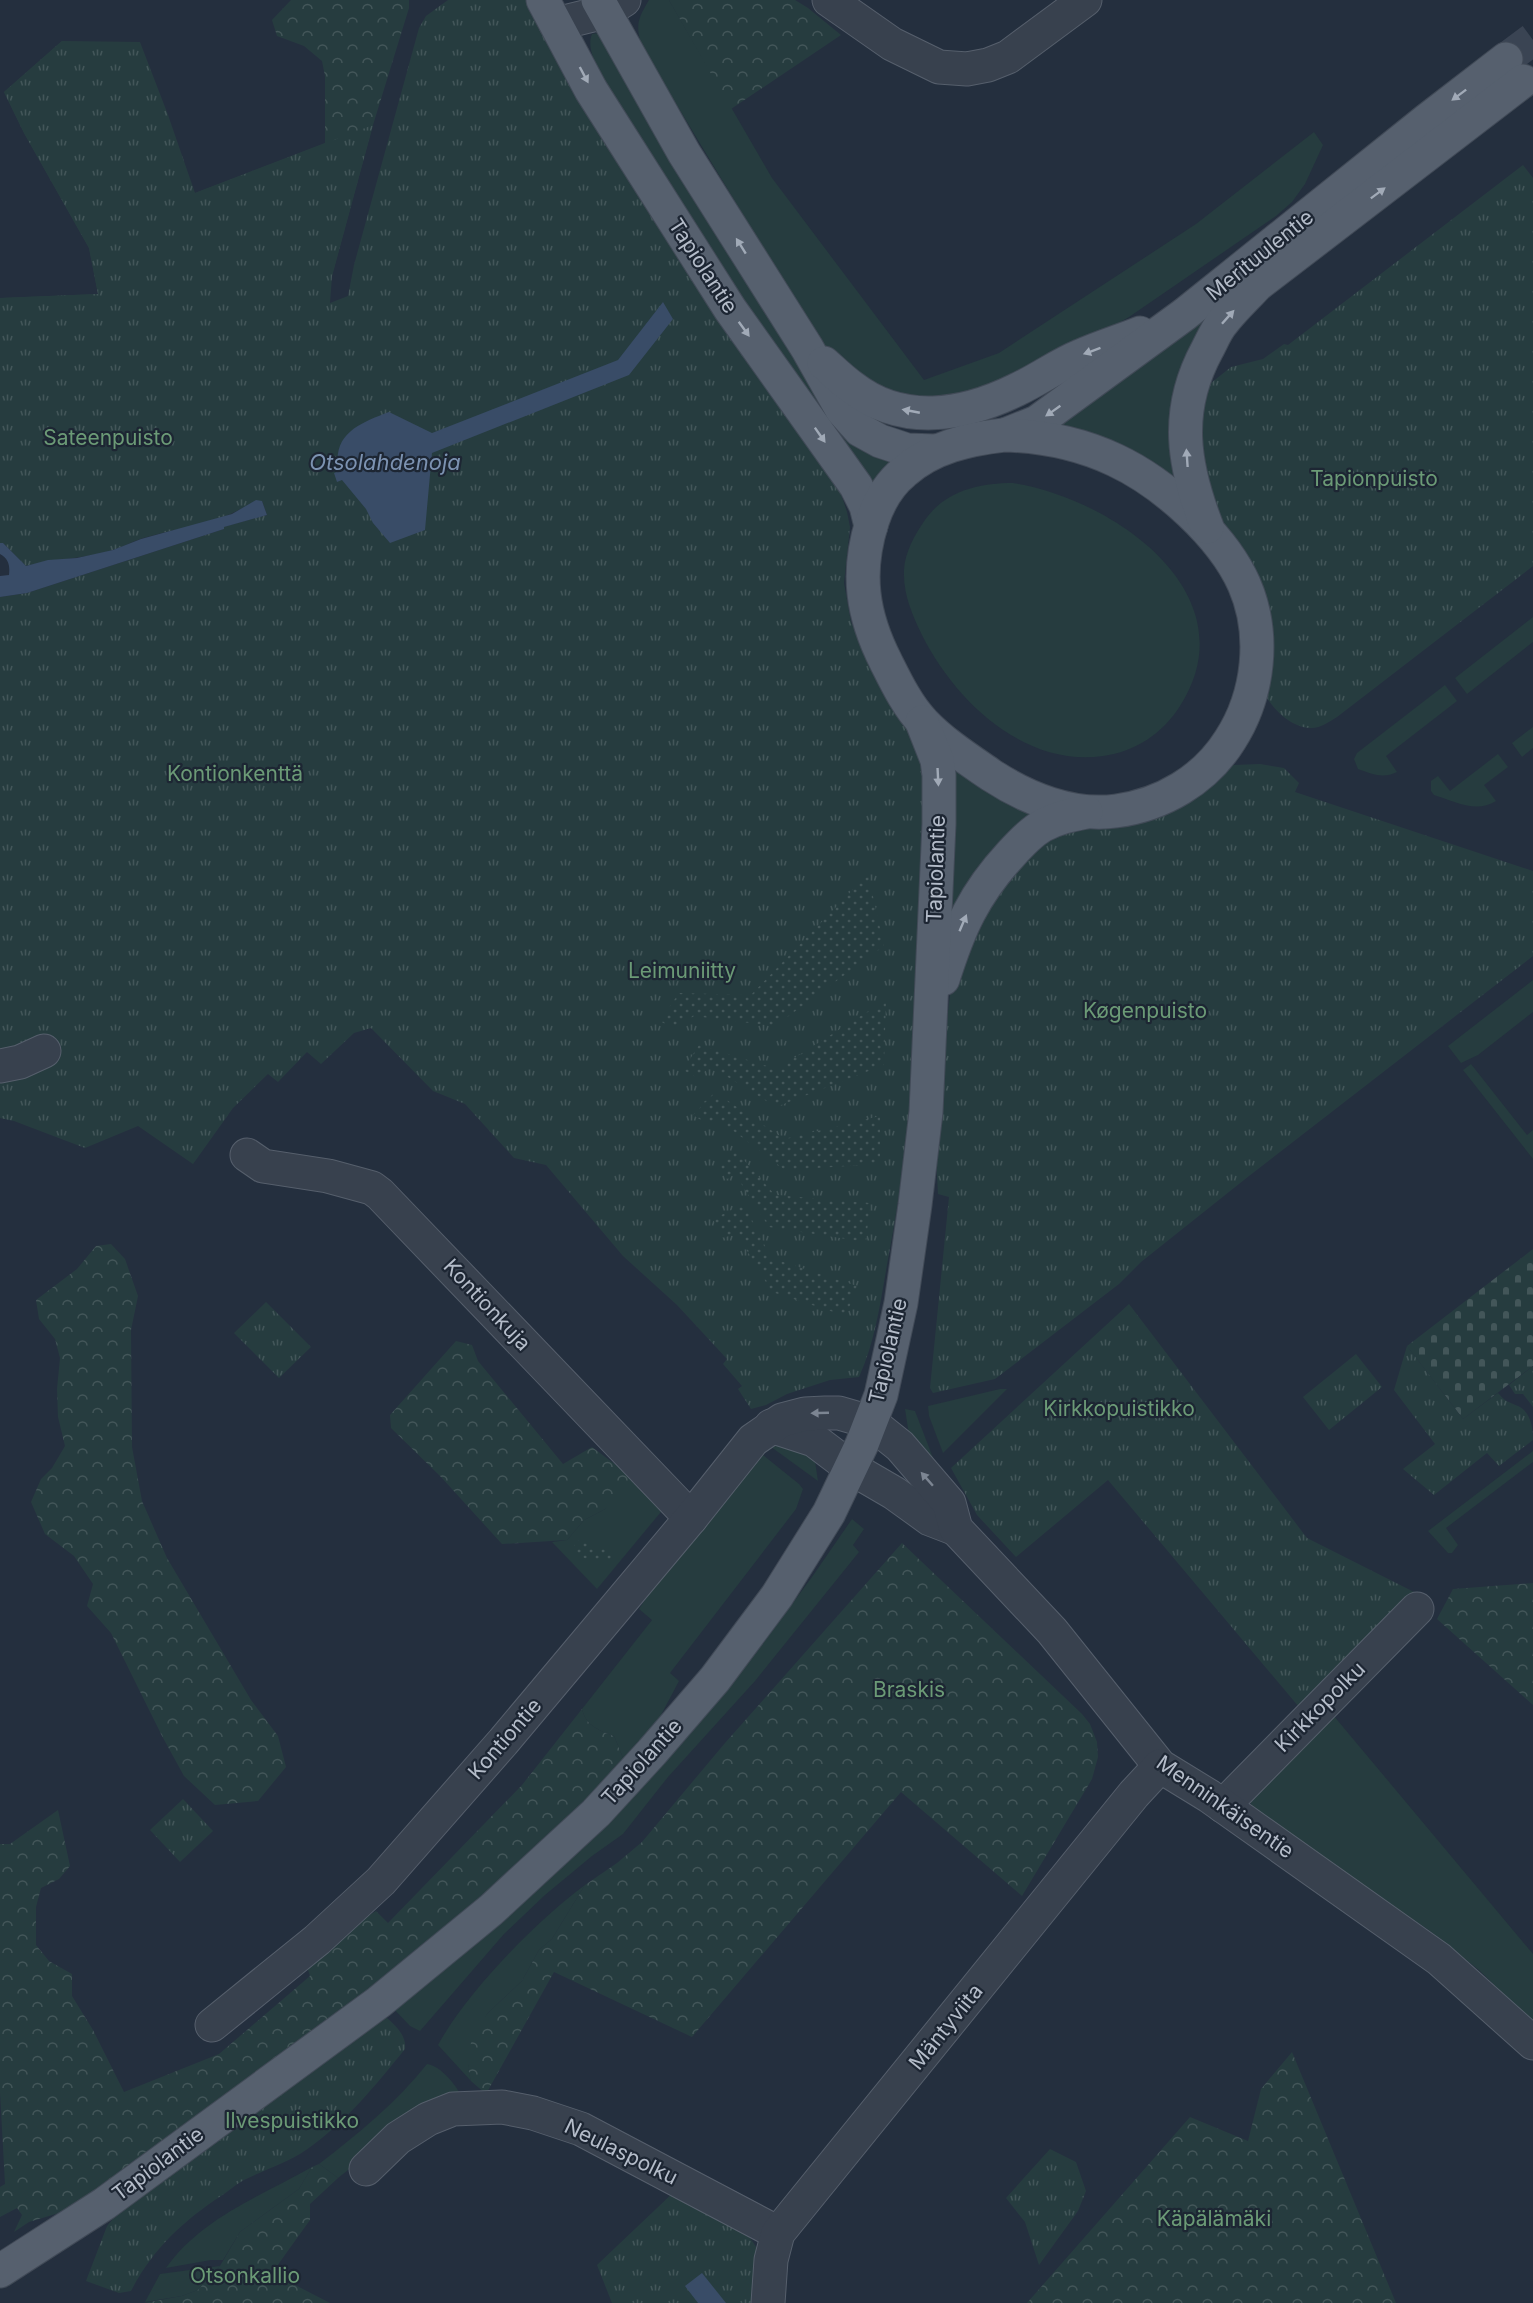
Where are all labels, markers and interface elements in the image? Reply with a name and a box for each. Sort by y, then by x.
one-way arrow [579,67,589,84]
one-way arrow [1452,89,1468,101]
one-way arrow [1370,186,1386,199]
street label: Merituulentie [1201,204,1318,305]
street label: Tapiolantie [664,214,743,318]
one-way arrow [736,238,747,254]
one-way arrow [1221,309,1235,324]
one-way arrow [738,320,750,336]
one-way arrow [1083,347,1101,357]
one-way arrow [1046,405,1062,417]
one-way arrow [901,406,920,415]
park label: Sateenpuisto [43,425,173,450]
one-way arrow [814,427,826,443]
water label: Otsolahdenoja [309,449,461,475]
one-way arrow [1183,449,1192,468]
park label: Tapionpuisto [1310,466,1438,491]
park label: Kontionkenttä [167,761,303,786]
one-way arrow [934,768,943,787]
street label: Tapiolantie [921,815,950,923]
one-way arrow [959,914,969,932]
park label: Leimuniitty [628,958,736,983]
park label: Køgenpuisto [1083,998,1207,1023]
street label: Kontionkuja [439,1254,536,1356]
street label: Tapiolantie [863,1296,912,1406]
park label: Kirkkopuistikko [1043,1396,1195,1421]
one-way arrow [811,1408,830,1418]
one-way arrow [921,1472,934,1487]
street label: Kirkkopolku [1269,1656,1370,1757]
park label: Braskis [873,1677,945,1702]
street label: Kontiontie [463,1693,547,1784]
street label: Tapiolantie [596,1713,687,1810]
street label: Menninkäisentie [1152,1750,1299,1863]
street label: Mäntyviita [903,1979,988,2075]
park label: Ilvespuistikko [225,2108,359,2133]
street label: Neulaspolku [560,2113,682,2190]
street label: Tapiolantie [107,2121,208,2206]
park label: Käpälämäki [1157,2206,1271,2231]
park label: Otsonkallio [190,2263,300,2288]

